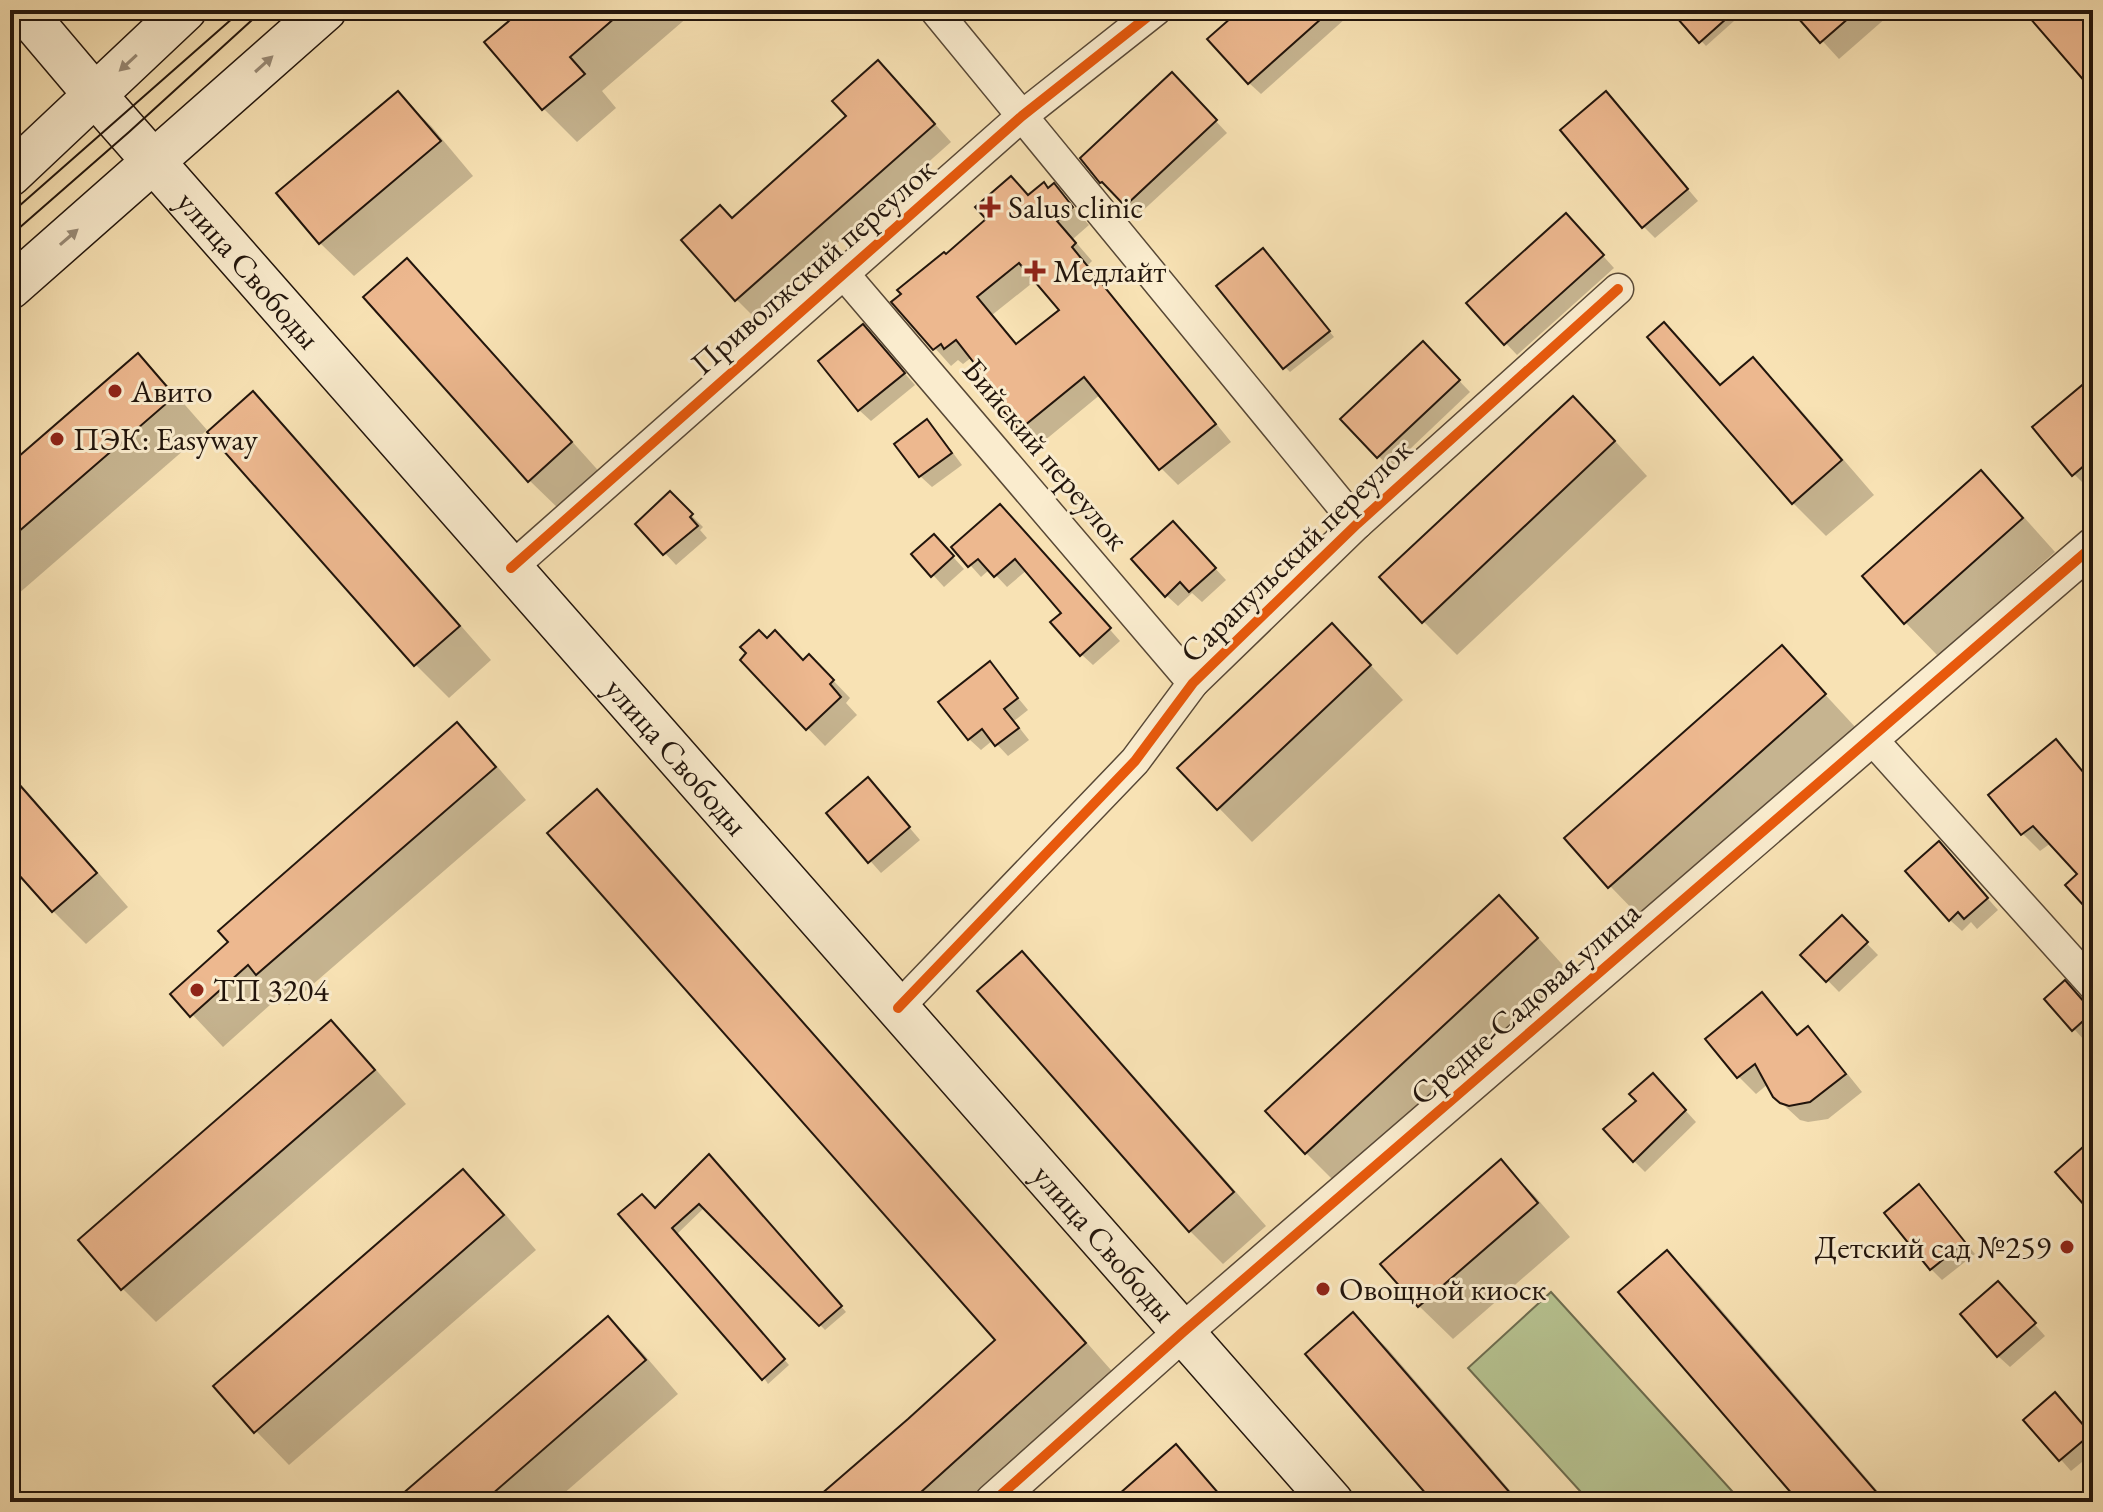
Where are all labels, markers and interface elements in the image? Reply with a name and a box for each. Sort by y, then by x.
one-way arrow [119,54,138,72]
one-way arrow [254,56,273,74]
street label: Приволжский переулок [682,148,944,384]
street label: улица Свободы [168,182,330,358]
place label: Salus clinic [1008,186,1143,228]
marker: Salus clinic [979,196,1001,218]
one-way arrow [60,228,79,246]
place label: Медлайт [1053,250,1166,292]
marker: Медлайт [1024,260,1046,282]
street label: Бийский переулок [953,349,1139,559]
place label: Авито [130,370,213,412]
marker: Авито [106,382,124,400]
place label: ПЭК: Easyway [73,418,259,460]
street label: Сарапульский переулок [1171,428,1421,672]
marker: ПЭК: Easyway [48,430,66,448]
street label: улица Свободы [595,668,757,844]
street label: Средне-Садовая улица [1401,891,1649,1115]
place label: ТП 3204 [213,969,329,1011]
marker: ТП 3204 [188,981,206,999]
street label: улица Свободы [1023,1155,1185,1331]
place label: Детский сад №259 [1815,1226,2051,1268]
marker: Детский сад №259 [2058,1238,2076,1256]
place label: Овощной киоск [1339,1268,1547,1310]
marker: Овощной киоск [1314,1280,1332,1298]

